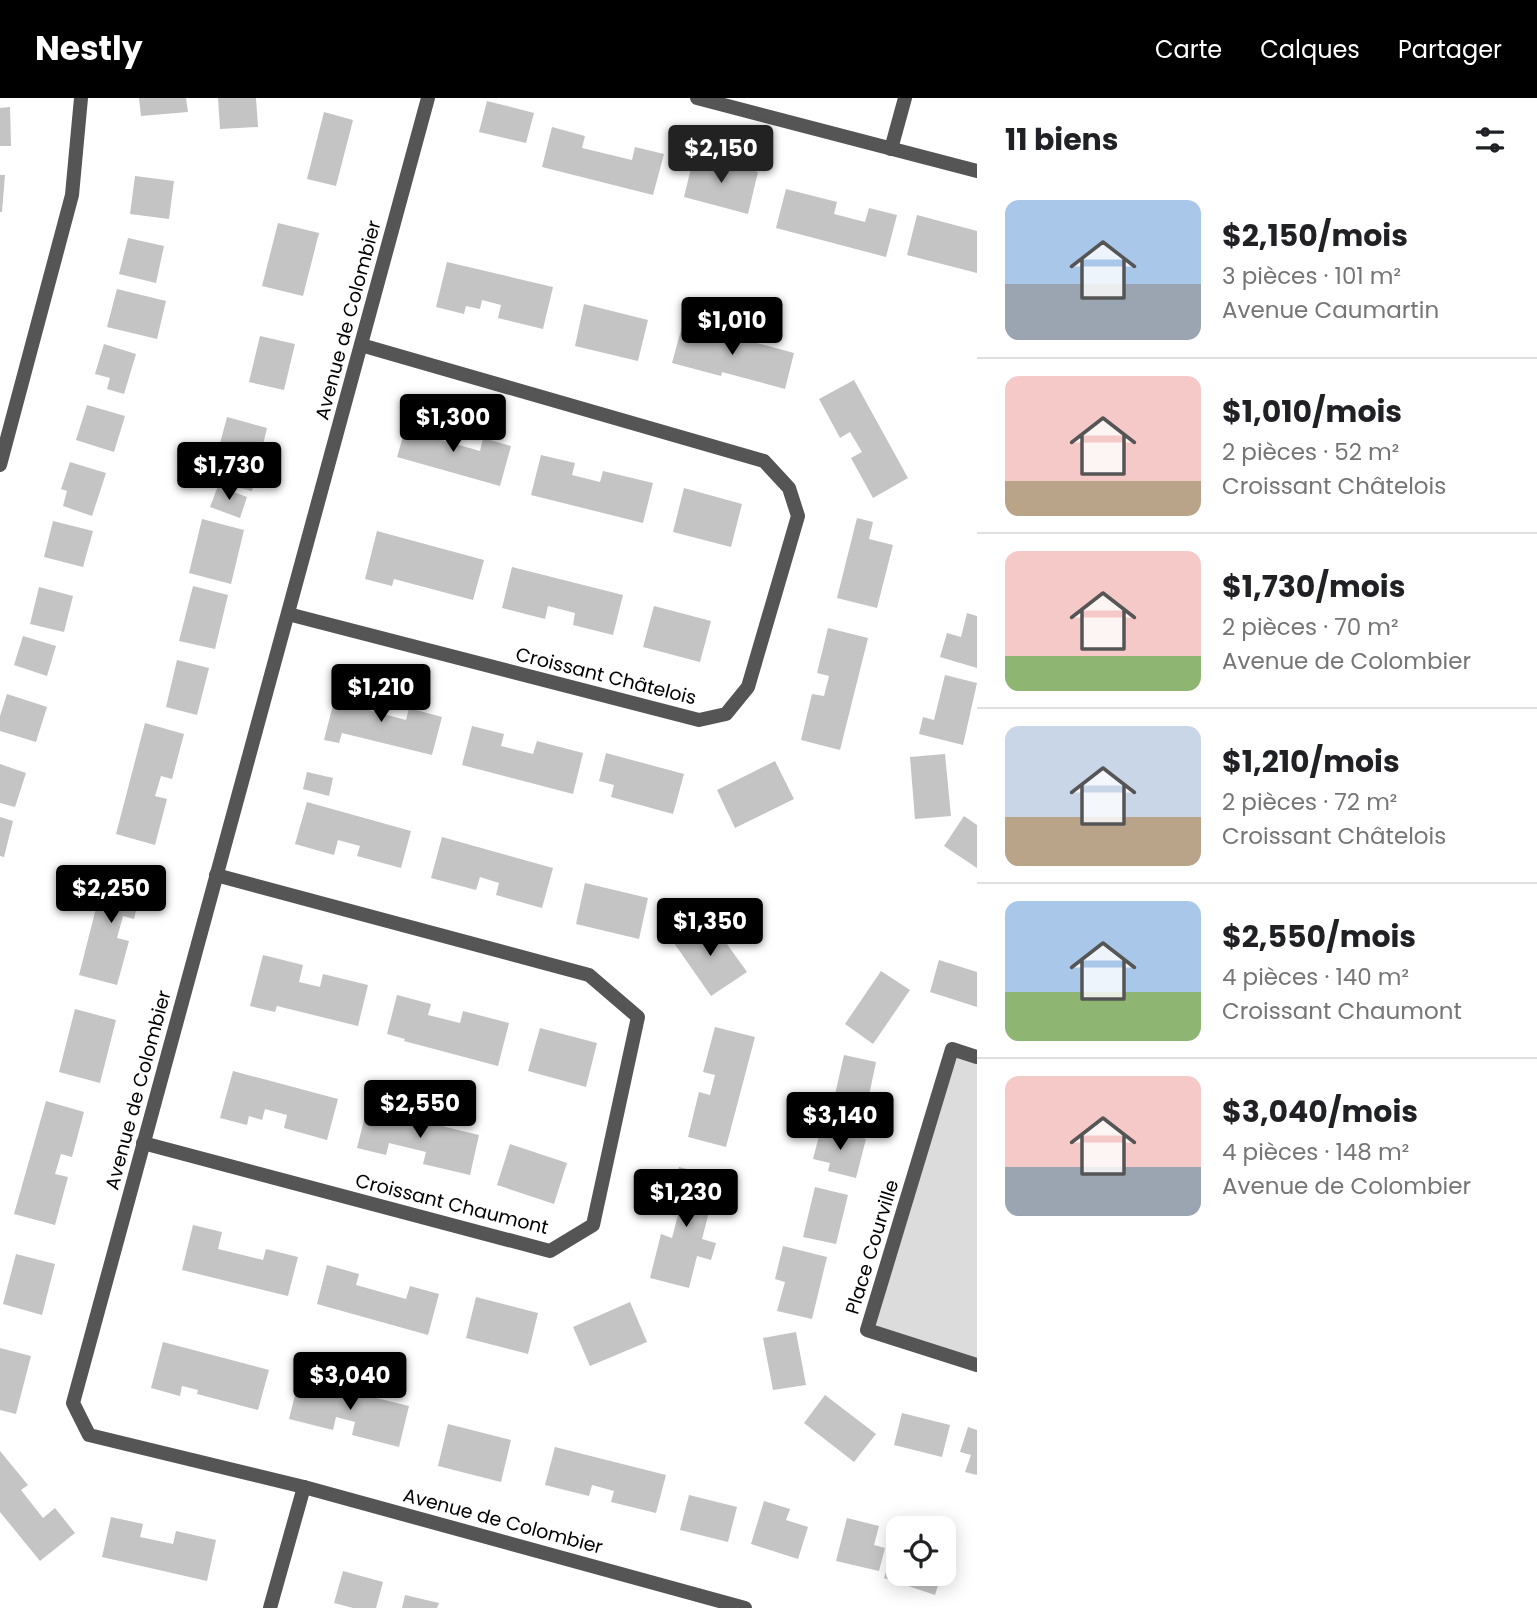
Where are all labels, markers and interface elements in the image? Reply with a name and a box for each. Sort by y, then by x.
text: Nestly [35,25,143,72]
text: Carte [1155,33,1222,66]
text: Calques [1260,33,1360,66]
text: Partager [1398,33,1502,66]
text: 11 biens [1005,118,1119,161]
icon: filters [1471,121,1509,159]
pin: $2,150 [664,126,778,185]
text: $2,150 [684,132,758,164]
text: $2,150/mois [1222,214,1408,257]
street label: Avenue de Colombier [308,217,388,423]
icon: home [1061,228,1145,312]
text: 3 pièces · 101 m² [1222,260,1401,292]
text: Avenue Caumartin [1222,294,1439,326]
pin: $1,010 [675,298,789,357]
text: $1,010 [697,304,767,336]
text: $1,010/mois [1222,390,1402,433]
pin: $1,300 [396,394,510,454]
text: $1,300 [416,401,490,433]
icon: home [1061,404,1145,488]
text: 2 pièces · 52 m² [1222,436,1399,468]
pin: $1,730 [172,442,286,502]
text: $1,730 [193,449,265,481]
text: Croissant Châtelois [1222,470,1446,502]
text: $1,730/mois [1222,565,1405,608]
icon: home [1061,579,1145,663]
text: 2 pièces · 70 m² [1222,611,1399,643]
street label: Croissant Châtelois [513,640,699,712]
text: Avenue de Colombier [1222,645,1471,677]
pin: $1,210 [324,664,438,724]
text: $1,210 [347,671,415,703]
text: $1,210/mois [1222,740,1400,783]
icon: home [1061,754,1145,838]
text: 2 pièces · 72 m² [1222,786,1397,818]
text: Croissant Châtelois [1222,820,1446,852]
pin: $2,250 [54,866,168,925]
text: $2,250 [72,872,150,904]
pin: $1,350 [653,898,767,958]
text: $1,350 [673,905,747,937]
text: $2,550/mois [1222,915,1416,958]
icon: home [1061,929,1145,1013]
text: 4 pièces · 140 m² [1222,961,1409,993]
street label: Avenue de Colombier [98,987,178,1193]
text: Croissant Chaumont [1222,995,1462,1027]
pin: $2,550 [363,1080,477,1140]
text: $2,550 [380,1087,460,1119]
text: $3,040/mois [1222,1090,1418,1133]
pin: $3,140 [783,1093,897,1152]
text: $3,140 [803,1099,877,1131]
icon: home [1061,1104,1145,1188]
text: 4 pièces · 148 m² [1222,1136,1409,1168]
street label: Croissant Chaumont [353,1167,551,1241]
pin: $1,230 [629,1170,743,1229]
text: Avenue de Colombier [1222,1170,1471,1202]
text: $1,230 [650,1176,722,1208]
street label: Place Courville [839,1176,905,1318]
pin: $3,040 [293,1352,407,1412]
text: $3,040 [309,1359,391,1391]
street label: Avenue de Colombier [400,1481,606,1561]
map controls [886,1516,956,1586]
button: locate [886,1516,956,1586]

